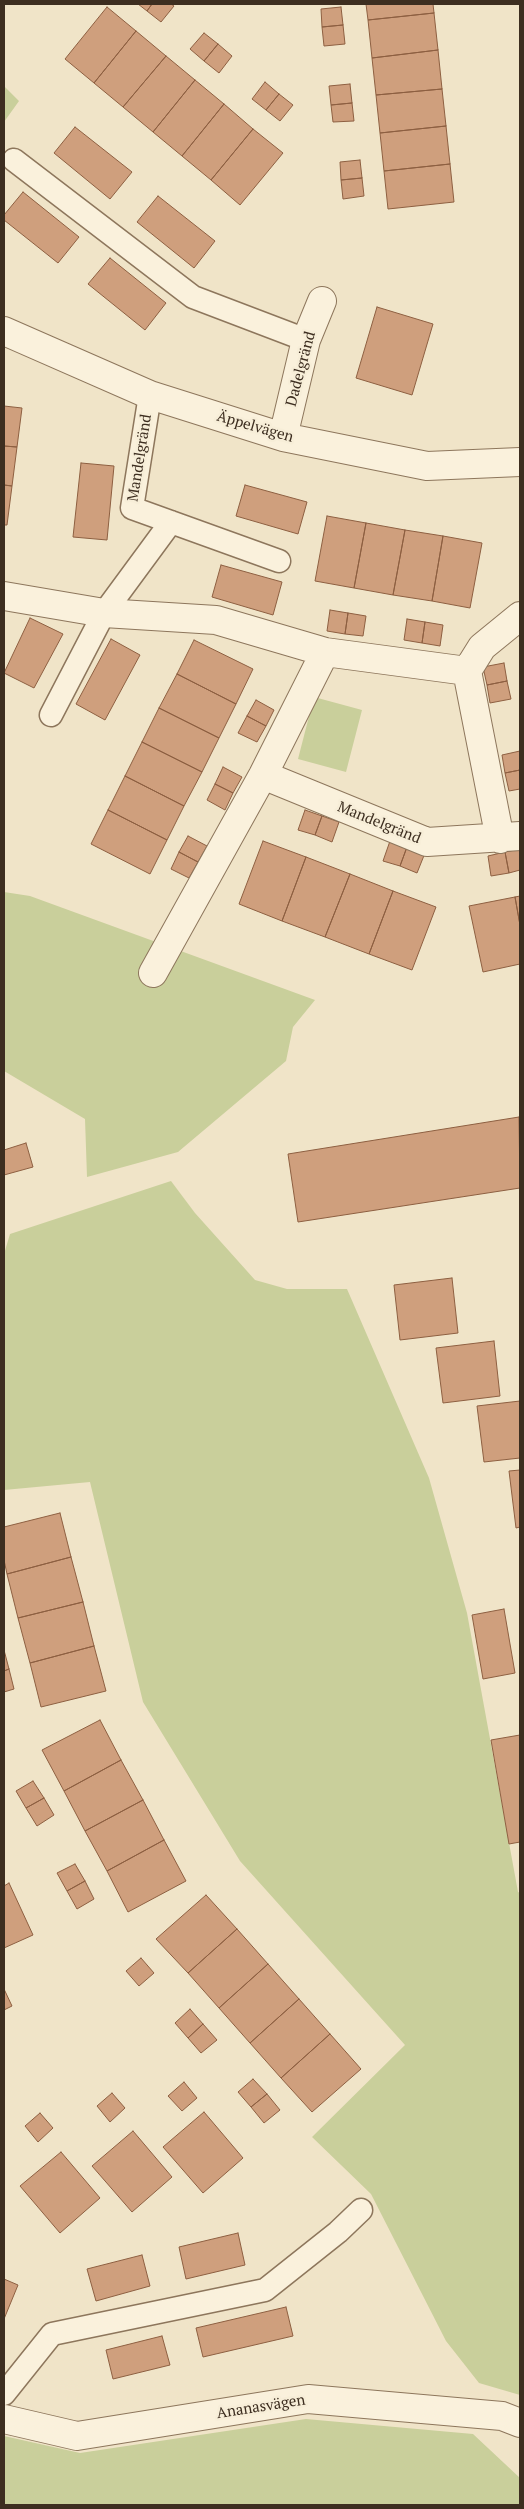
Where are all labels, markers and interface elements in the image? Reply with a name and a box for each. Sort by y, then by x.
street label: Dadelgränd [282,329,320,409]
street label: Äppelvägen [215,407,295,447]
street label: Mandelgränd [124,413,156,503]
street label: Mandelgränd [335,798,423,848]
street label: Ananasvägen [216,2391,306,2423]

